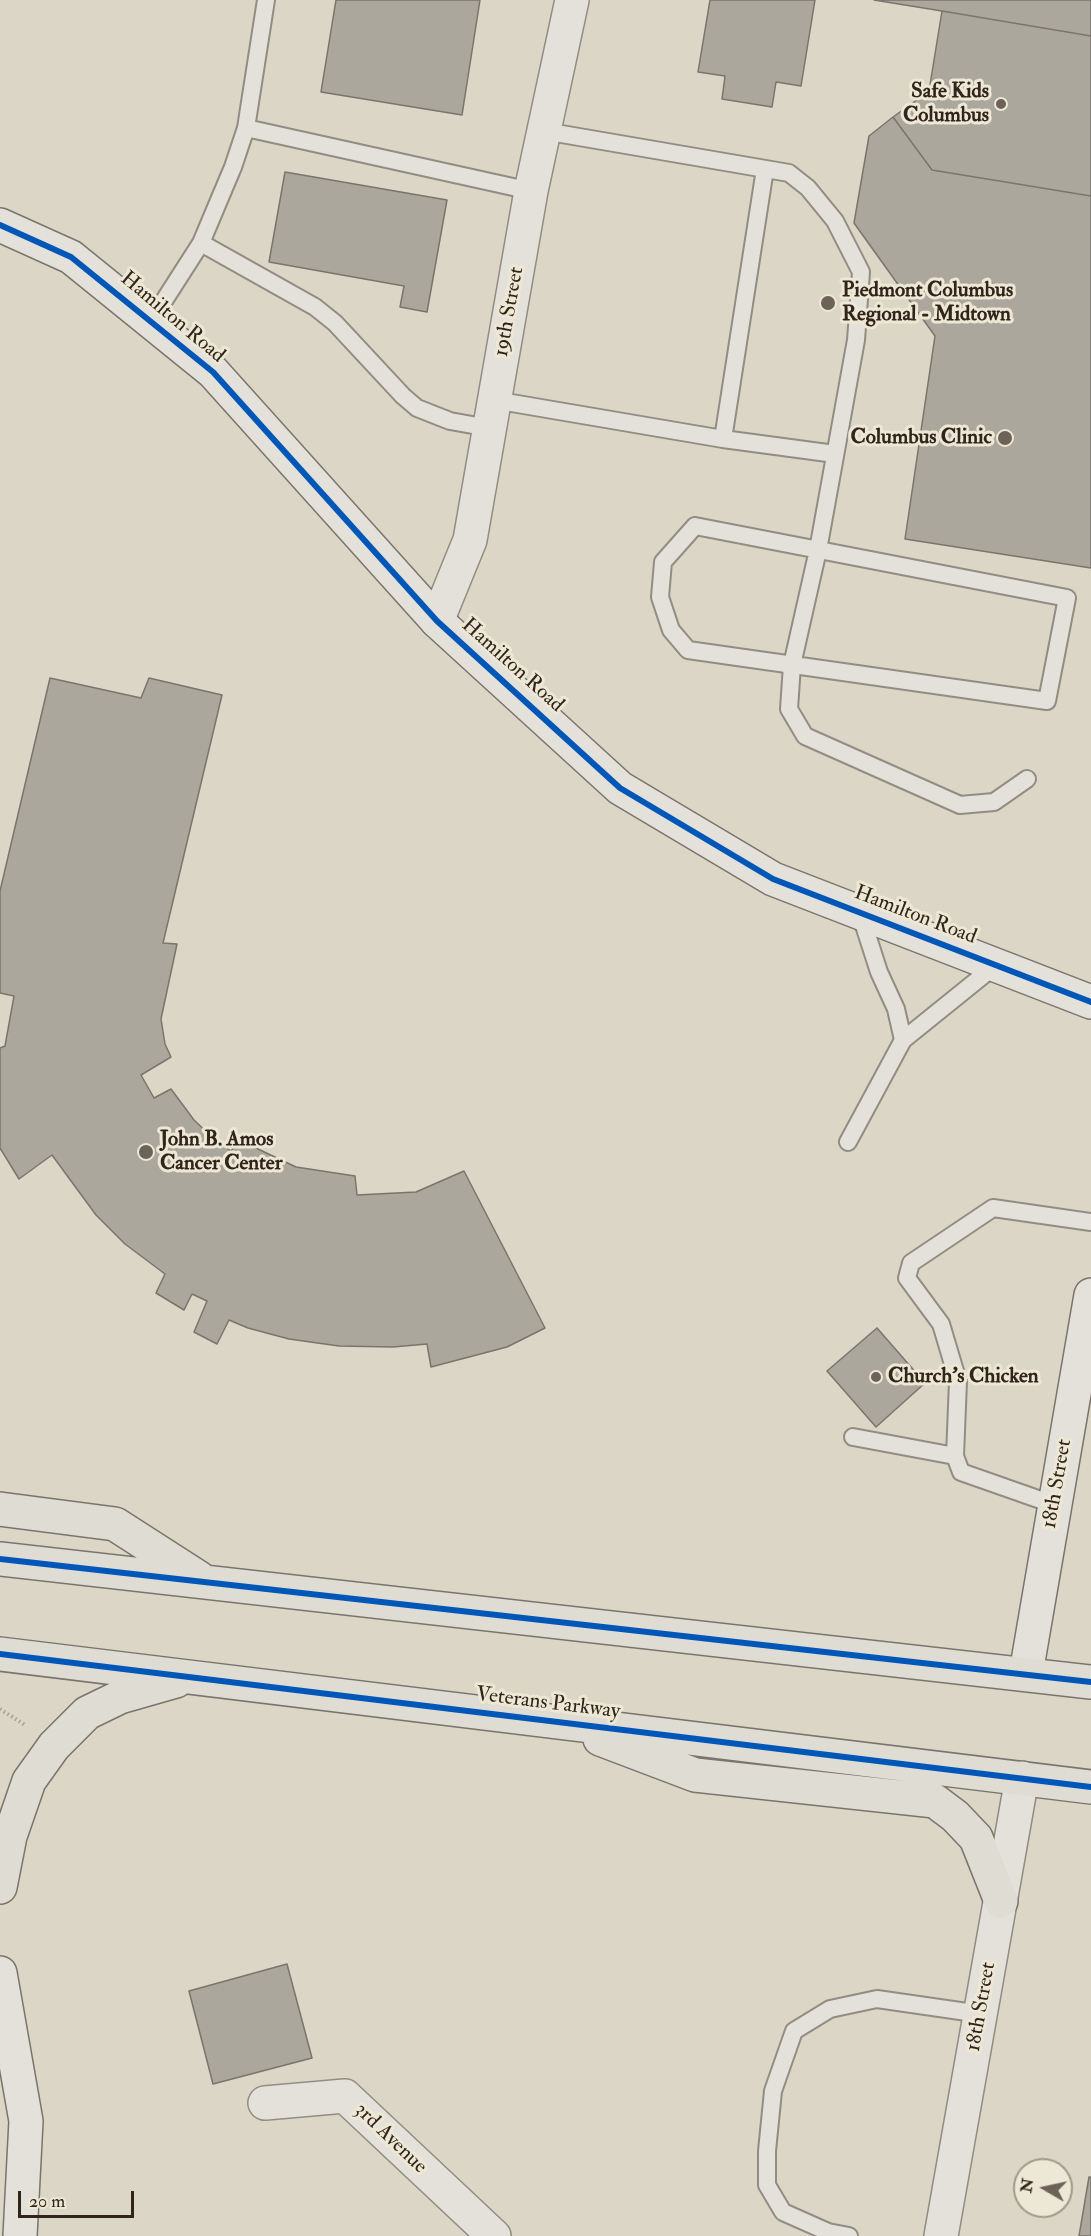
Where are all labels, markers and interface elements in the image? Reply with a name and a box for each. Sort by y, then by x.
place label: Safe Kids Columbus [903,79,989,129]
marker: Safe Kids Columbus [994,97,1008,111]
street label: 19th Street [490,265,530,359]
street label: Hamilton Road [115,267,229,369]
place label: Piedmont Columbus Regional - Midtown [842,278,1013,328]
marker: Piedmont Columbus Regional - Midtown [819,294,837,312]
place label: Columbus Clinic [850,425,992,451]
marker: Columbus Clinic [996,429,1014,447]
street label: Hamilton Road [456,613,568,719]
street label: Hamilton Road [850,881,980,951]
place label: John B. Amos Cancer Center [160,1127,282,1177]
marker: John B. Amos Cancer Center [137,1143,155,1161]
place label: Church's Chicken [888,1364,1039,1390]
marker: Church's Chicken [869,1370,883,1384]
street label: 18th Street [1038,1437,1078,1531]
street label: Veterans Parkway [475,1683,621,1725]
street label: 18th Street [962,1960,1002,2054]
street label: 3rd Avenue [348,2098,432,2180]
north arrow [1013,2158,1073,2218]
text: N [1016,2177,1038,2194]
scale bar [21,2179,136,2217]
text: 20 m [29,2190,65,2213]

